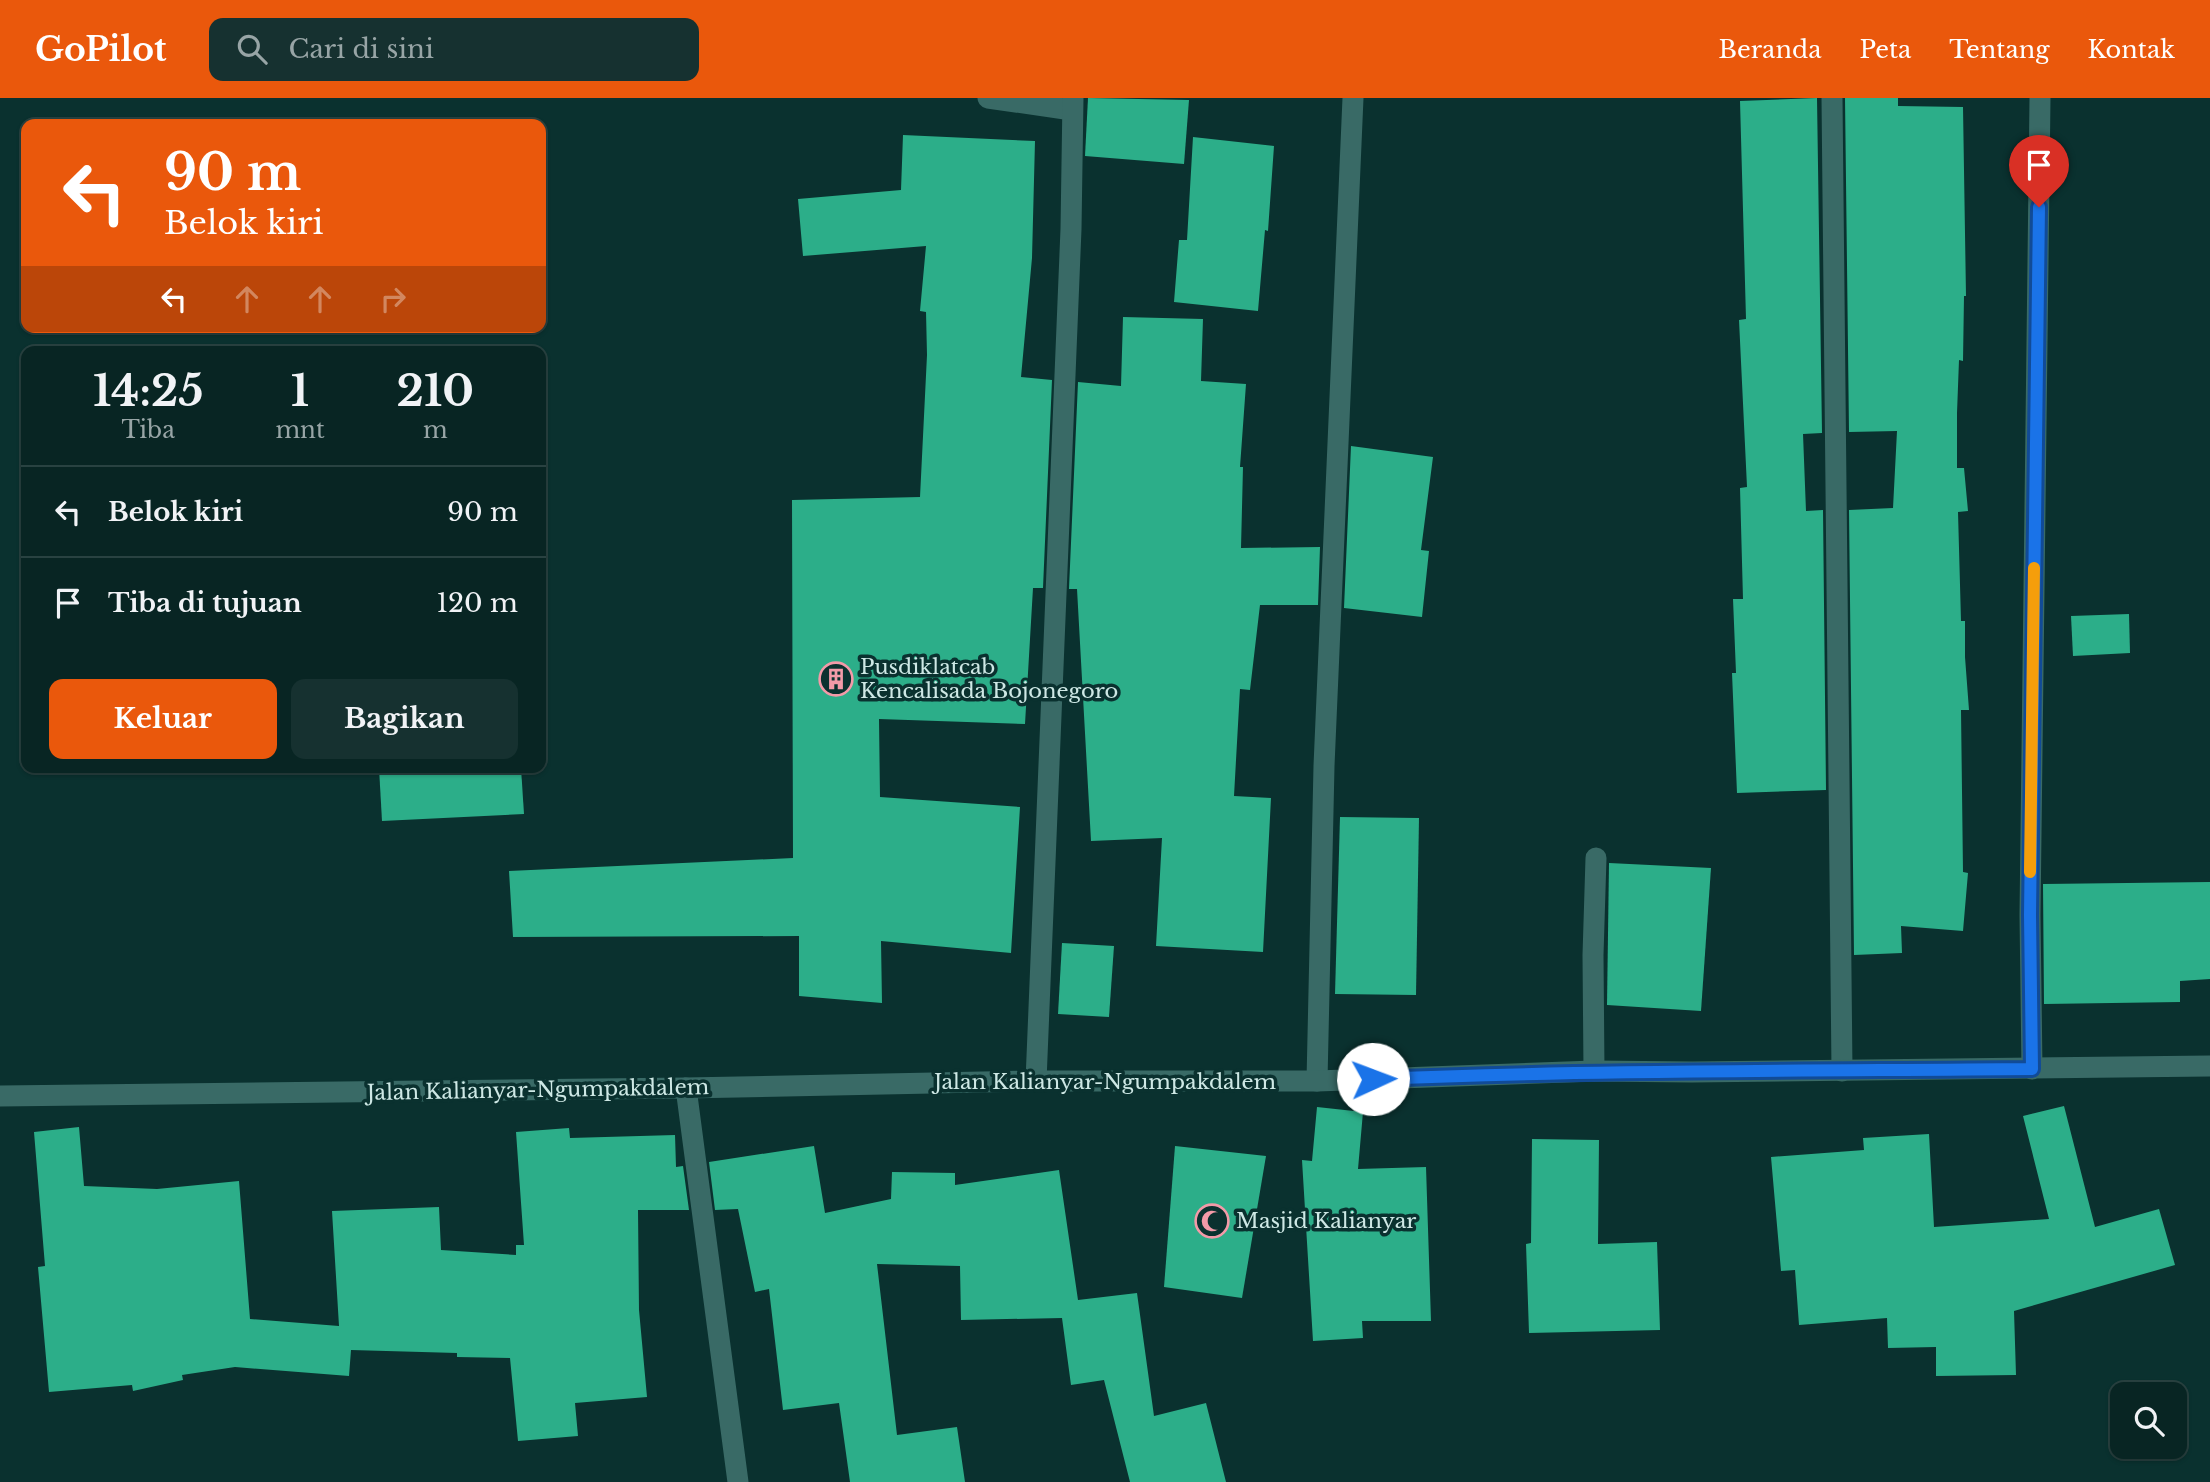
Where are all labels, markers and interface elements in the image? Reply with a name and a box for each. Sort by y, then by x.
search box [209,18,699,81]
text: GoPilot [35,29,167,70]
icon: search [233,30,271,68]
text: Cari di sini [289,33,434,65]
text: Beranda [1719,35,1821,64]
text: Peta [1859,35,1911,64]
text: Tentang [1949,35,2050,64]
text: Kontak [2088,35,2175,64]
pin [2009,135,2069,207]
text: 90 m [164,142,301,203]
icon: arrive [2020,146,2058,184]
icon: left [49,147,140,238]
text: Belok kiri [164,203,323,243]
icon: left [155,280,193,318]
icon: ahead [228,280,266,318]
icon: ahead [301,280,339,318]
icon: right [374,280,412,318]
text: 14:25 [93,365,203,417]
text: 1 [291,365,309,417]
text: 210 [397,365,474,417]
text: Tiba [122,416,175,444]
text: mnt [275,416,325,444]
text: m [423,416,448,444]
icon: left [49,493,87,531]
text: Belok kiri [108,496,243,528]
text: 90 m [447,496,518,528]
icon: arrive [49,584,87,622]
text: Tiba di tujuan [108,587,302,619]
text: 120 m [436,587,518,619]
place label: Pusdiklatcab Kencalisada Bojonegoro [860,654,1118,704]
building icon: Pusdiklatcab Kencalisada Bojonegoro [817,660,855,698]
button: Keluar [49,679,277,759]
button: Bagikan [291,679,518,759]
position arrow [1336,1042,1410,1116]
street label: Jalan Kalianyar-Ngumpakdalem [931,1069,1277,1095]
street label: Jalan Kalianyar-Ngumpakdalem [364,1074,710,1106]
mosque icon: Masjid Kalianyar [1193,1202,1231,1240]
place label: Masjid Kalianyar [1236,1208,1416,1234]
map controls [2110,1382,2187,1459]
button: search [2110,1382,2187,1459]

